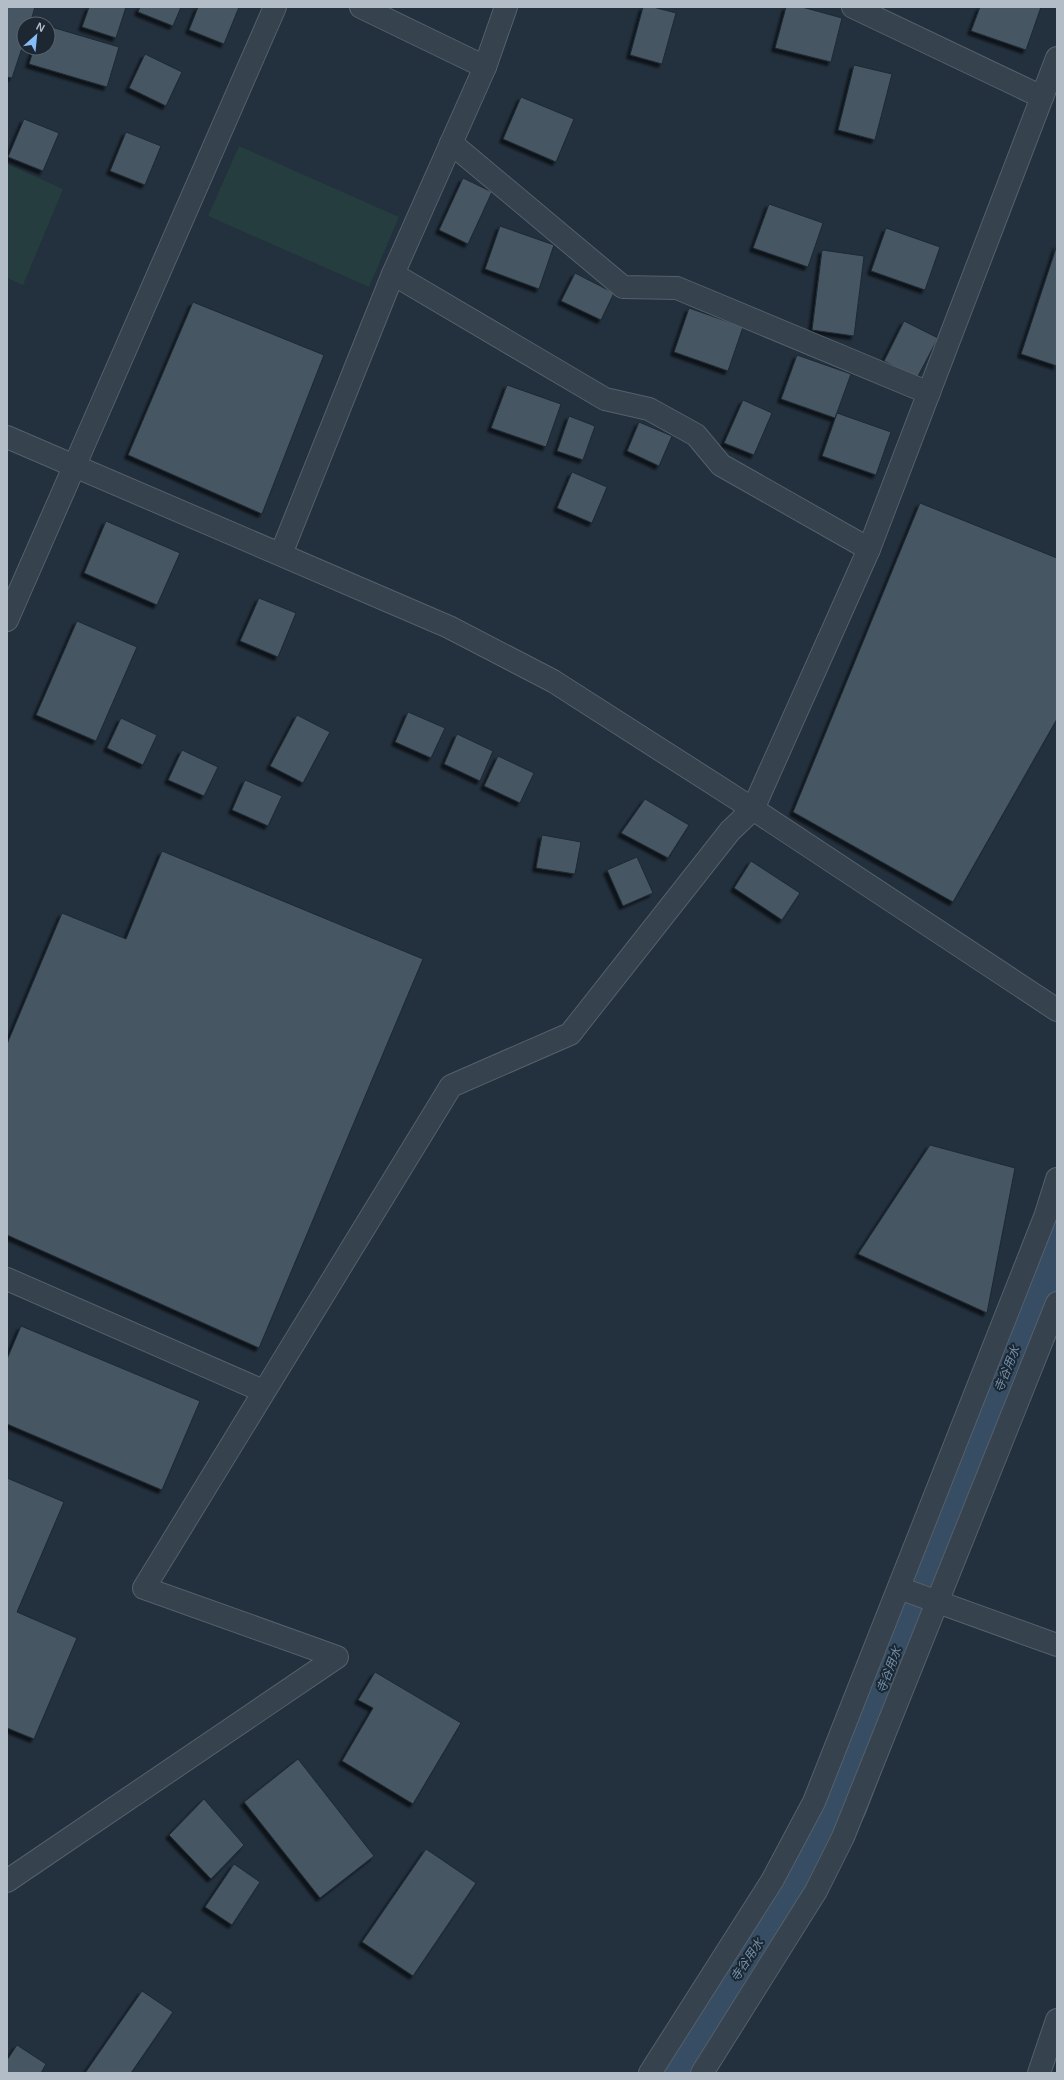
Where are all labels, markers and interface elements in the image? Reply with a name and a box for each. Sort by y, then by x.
north arrow [16,16,56,56]
text: N [34,20,47,34]
water label: 寺谷用水 [992,1342,1023,1394]
water label: 寺谷用水 [874,1643,905,1695]
water label: 寺谷用水 [728,1935,767,1984]

